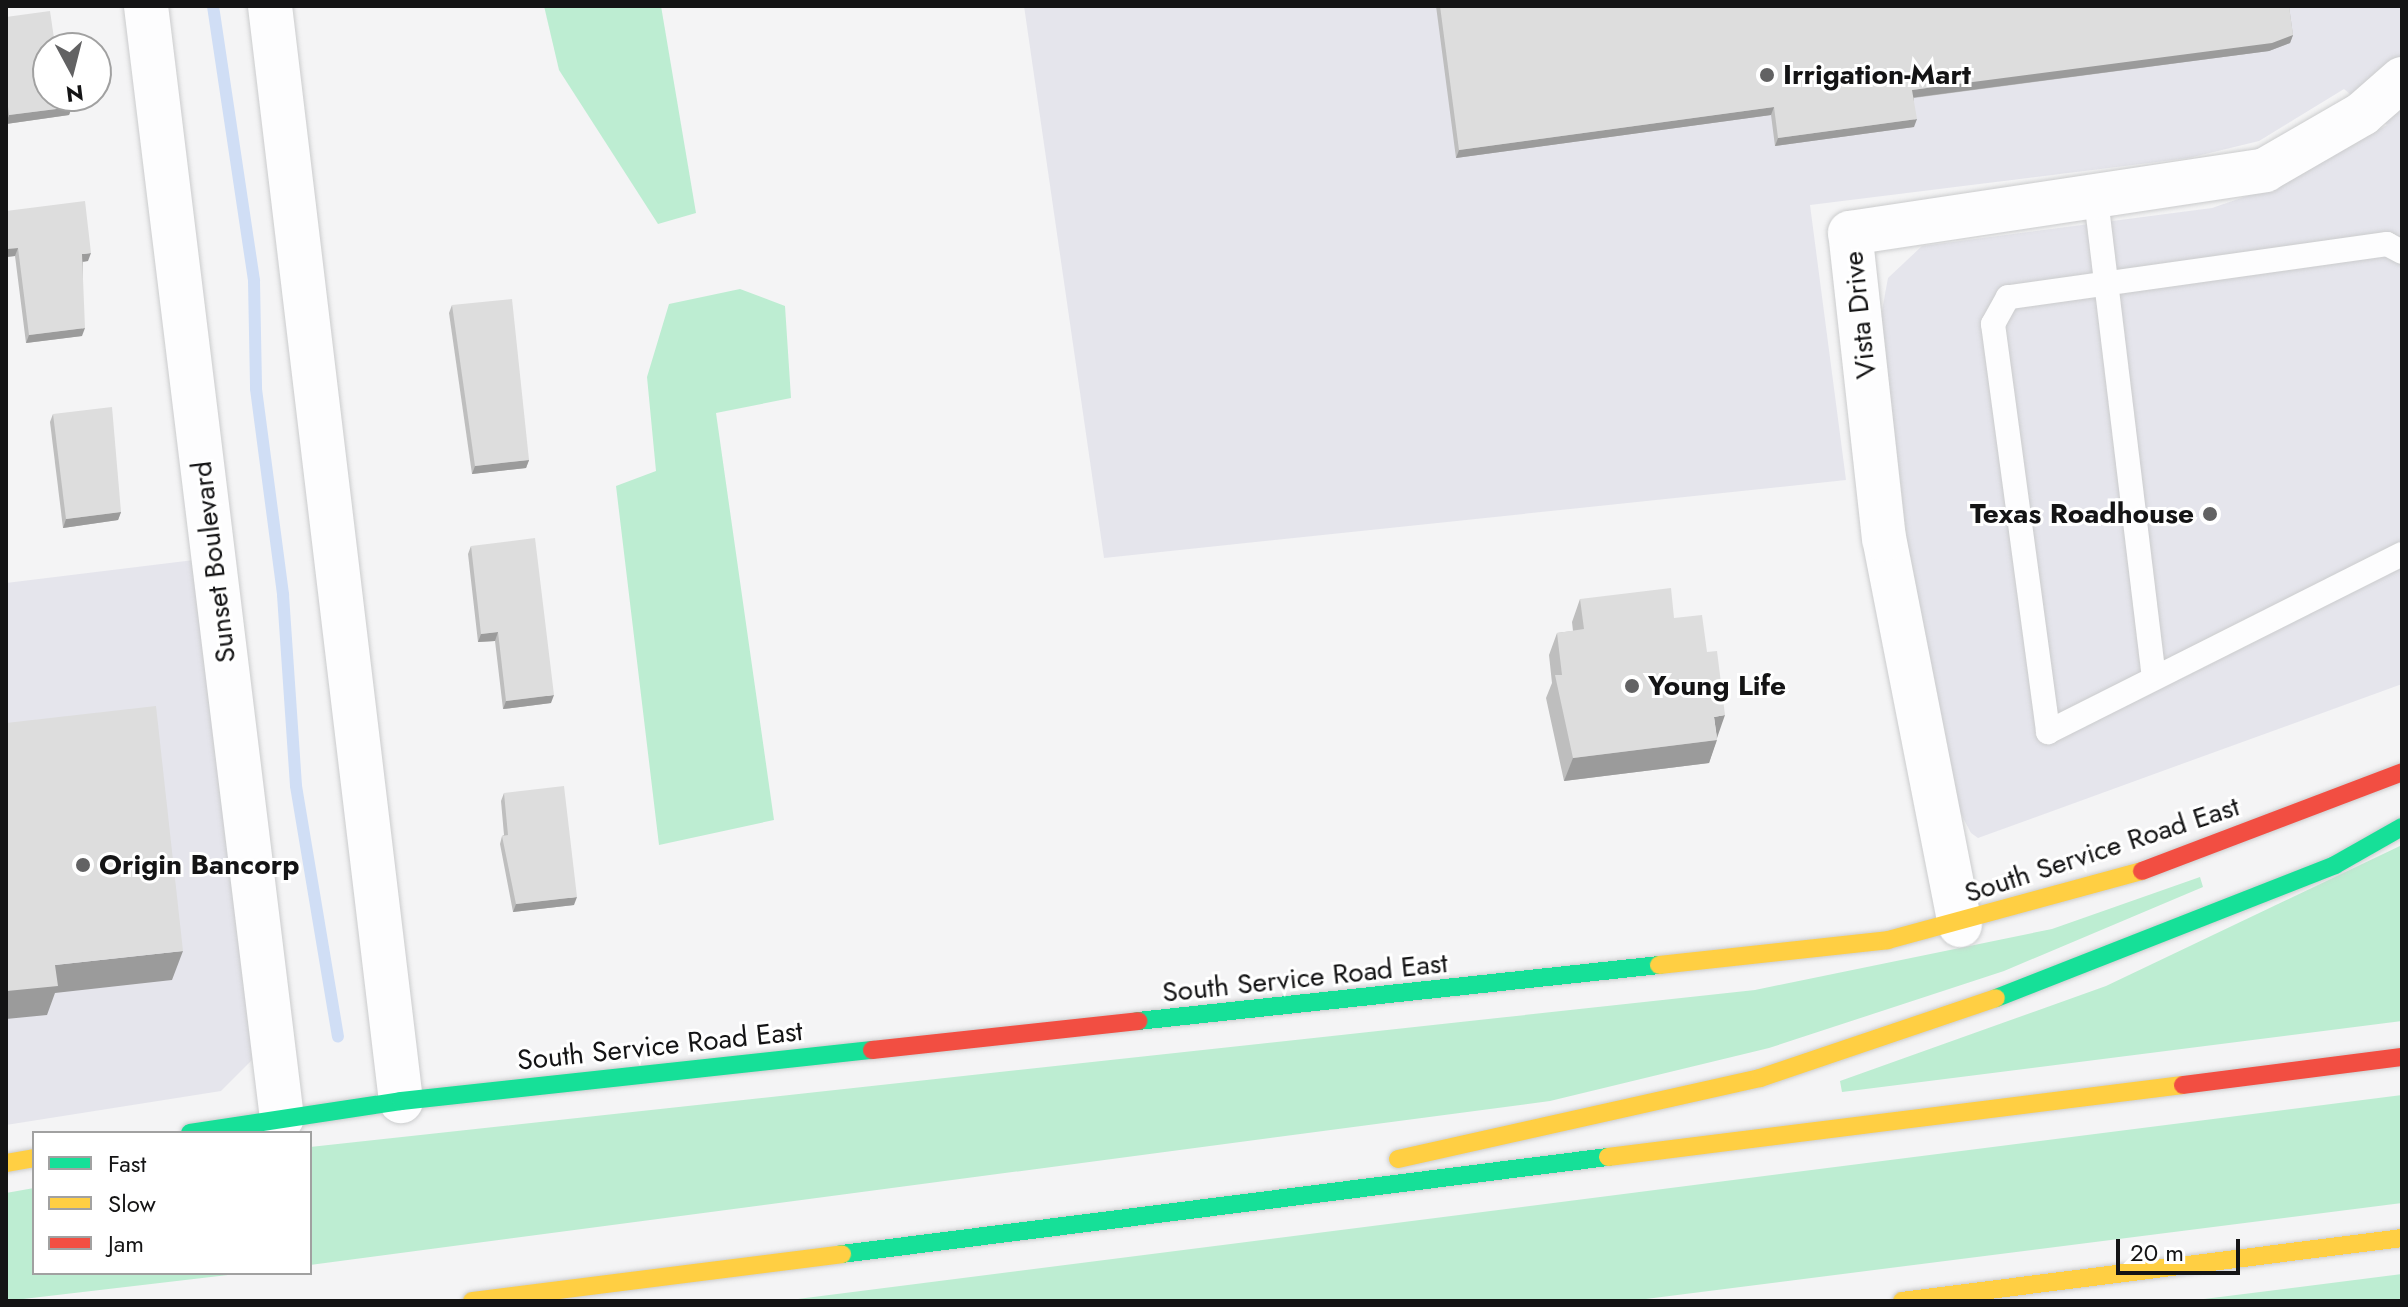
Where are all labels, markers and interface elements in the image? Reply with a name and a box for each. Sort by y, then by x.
north arrow [32,32,112,112]
place label: Irrigation-Mart [1783,58,1971,92]
marker: Irrigation-Mart [1758,66,1776,84]
text: N [64,77,85,111]
street label: Vista Drive [1837,250,1883,380]
street label: Sunset Boulevard [185,459,243,665]
place label: Texas Roadhouse [1970,497,2194,531]
marker: Texas Roadhouse [2201,505,2219,523]
place label: Young Life [1648,669,1786,703]
marker: Young Life [1623,677,1641,695]
street label: South Service Road East [1960,790,2244,910]
place label: Origin Bancorp [99,848,299,882]
marker: Origin Bancorp [74,856,92,874]
street label: South Service Road East [1161,946,1449,1010]
street label: South Service Road East [516,1014,804,1078]
legend [32,1131,312,1275]
text: Fast [108,1146,146,1181]
text: Slow [108,1186,156,1221]
scale bar [2120,1223,2244,1273]
text: Jam [108,1226,144,1261]
text: 20 m [2130,1235,2184,1270]

